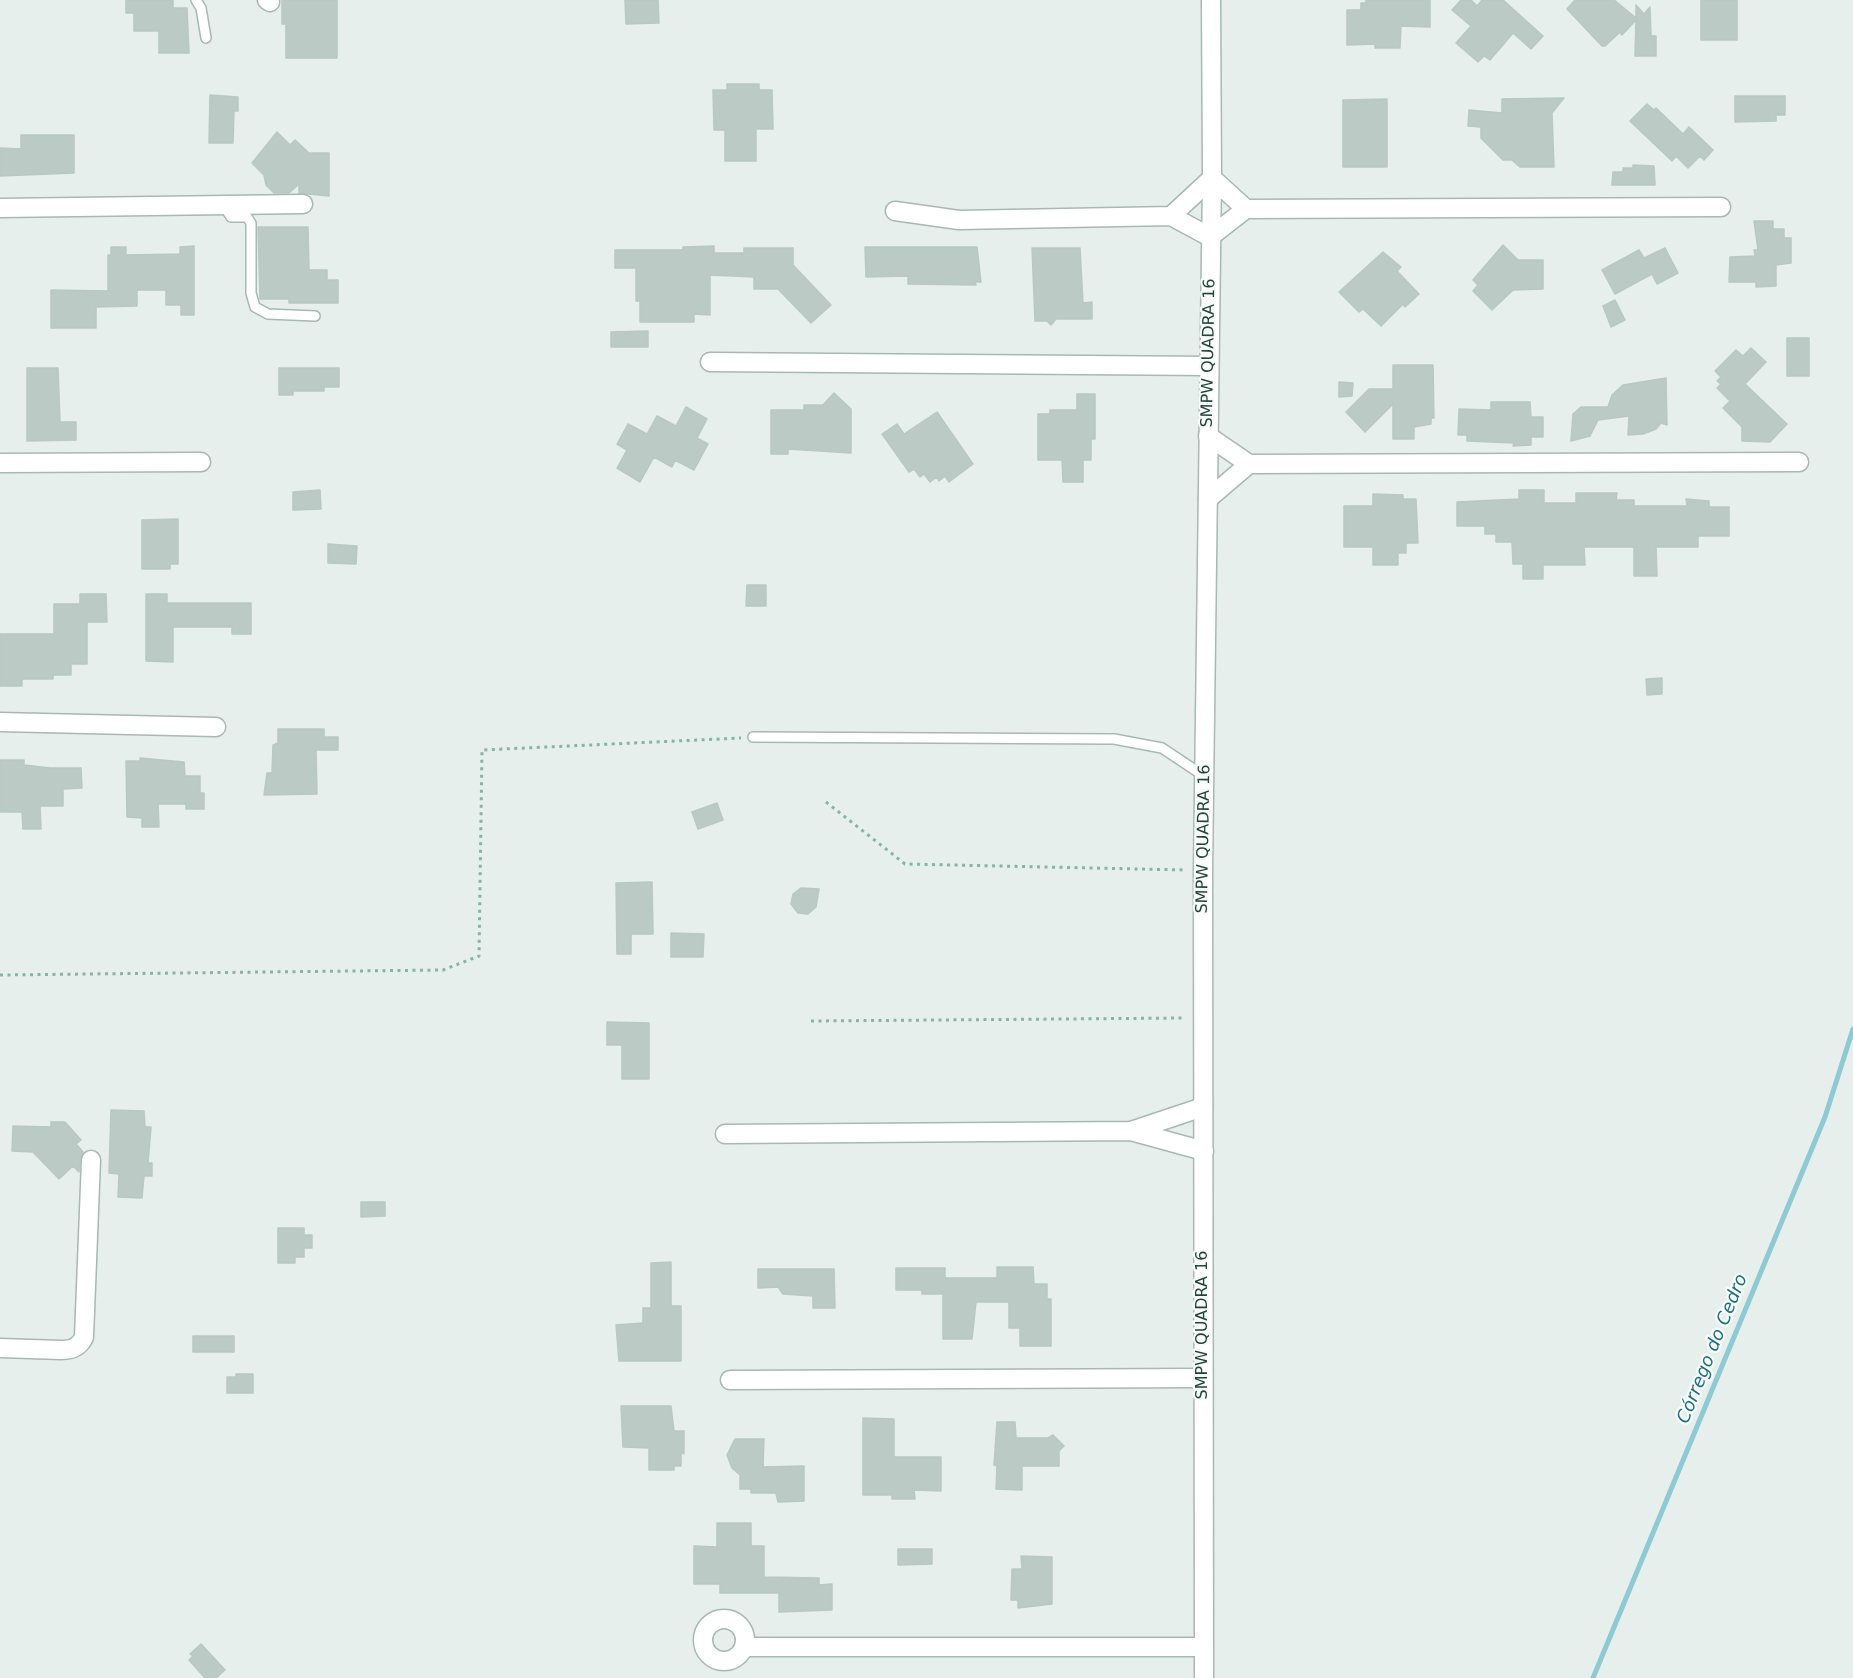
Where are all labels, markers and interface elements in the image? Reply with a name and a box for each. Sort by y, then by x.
street label: SMPW QUADRA 16 [1198,278,1220,428]
street label: SMPW QUADRA 16 [1193,764,1215,914]
street label: SMPW QUADRA 16 [1193,1251,1213,1399]
water label: Córrego do Cedro [1673,1271,1753,1427]

